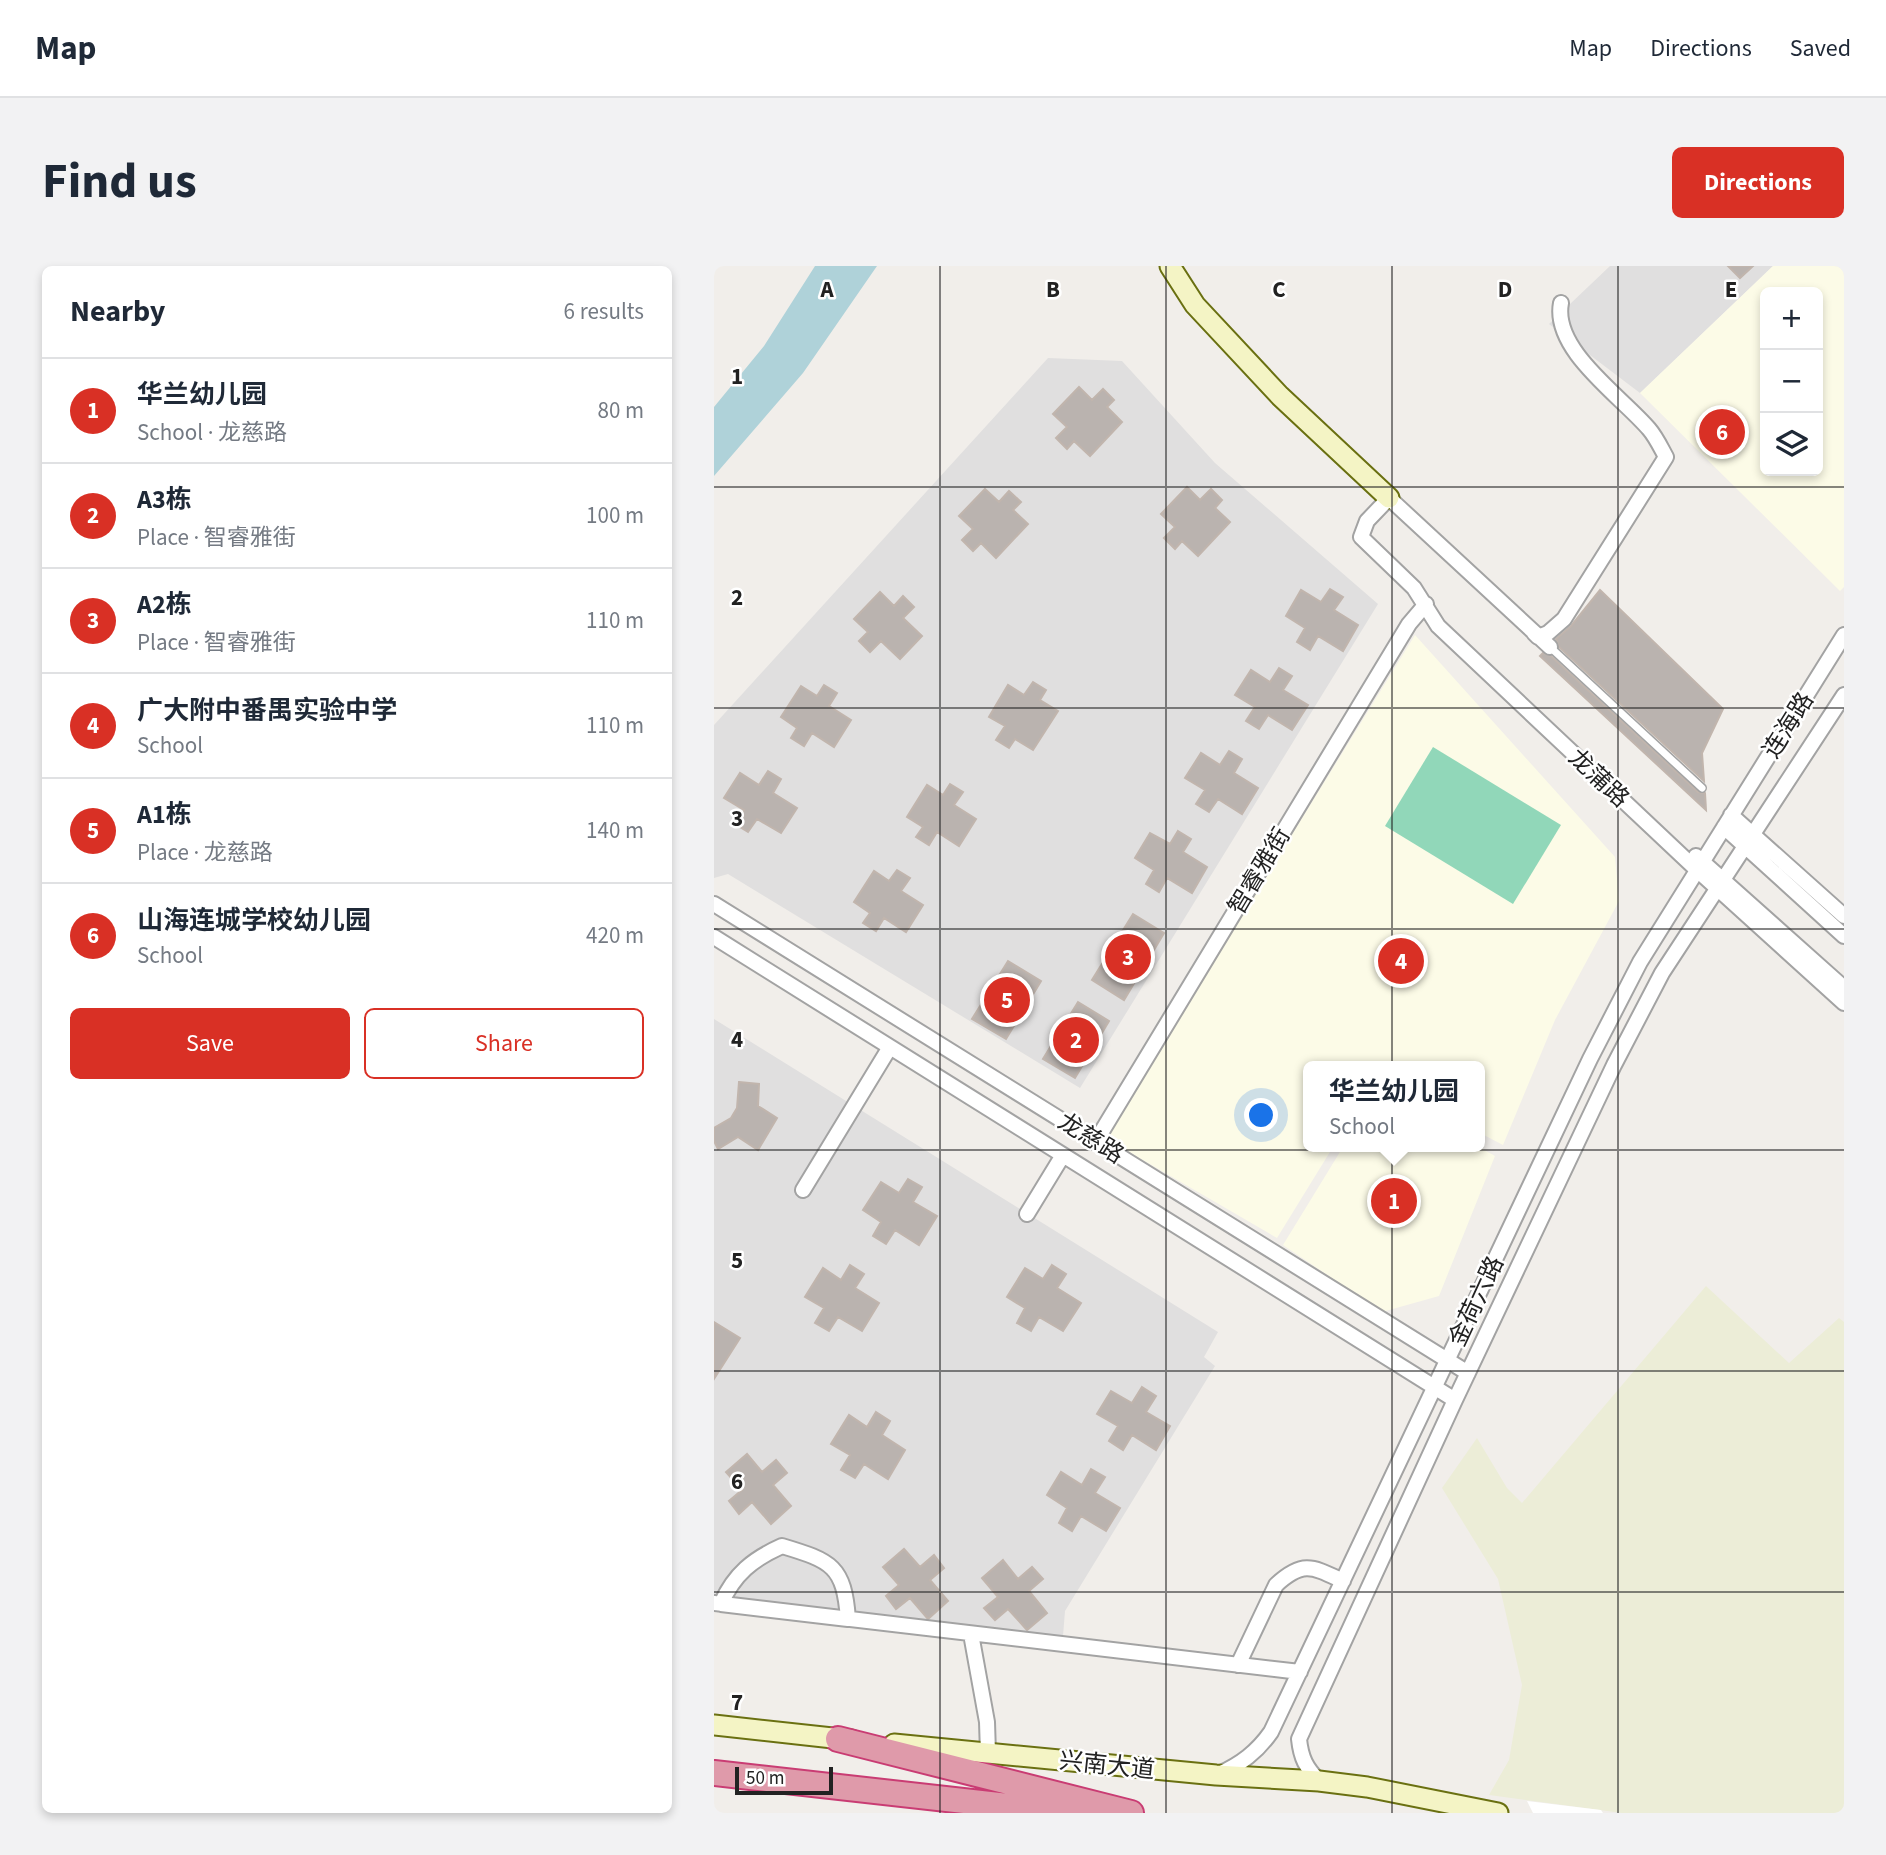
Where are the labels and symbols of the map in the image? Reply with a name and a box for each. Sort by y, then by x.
text: A [819,273,834,306]
text: B [1046,273,1060,306]
text: C [1272,273,1286,306]
text: D [1498,273,1512,306]
text: E [1725,273,1737,306]
text: 1 [731,360,743,393]
pin: 6 [1699,406,1745,458]
text: 2 [731,581,743,614]
street label: 连海路 [1755,685,1822,765]
street label: 龙蒲路 [1560,741,1637,816]
text: 3 [731,802,743,835]
street label: 智睿雅街 [1220,821,1299,921]
pin: 3 [1105,931,1151,983]
pin: 4 [1378,935,1424,987]
pin: 5 [984,974,1030,1026]
pin: 2 [1053,1014,1099,1066]
text: 4 [731,1023,743,1056]
your location [1244,1098,1278,1132]
street label: 龙慈路 [1051,1105,1131,1172]
pin: 1 [1371,1175,1417,1227]
text: 5 [731,1244,743,1277]
street label: 金荷六路 [1440,1250,1513,1352]
text: 6 [731,1465,743,1498]
text: 7 [731,1686,743,1719]
street label: 兴南大道 [1057,1743,1157,1788]
scale bar [735,1764,833,1796]

